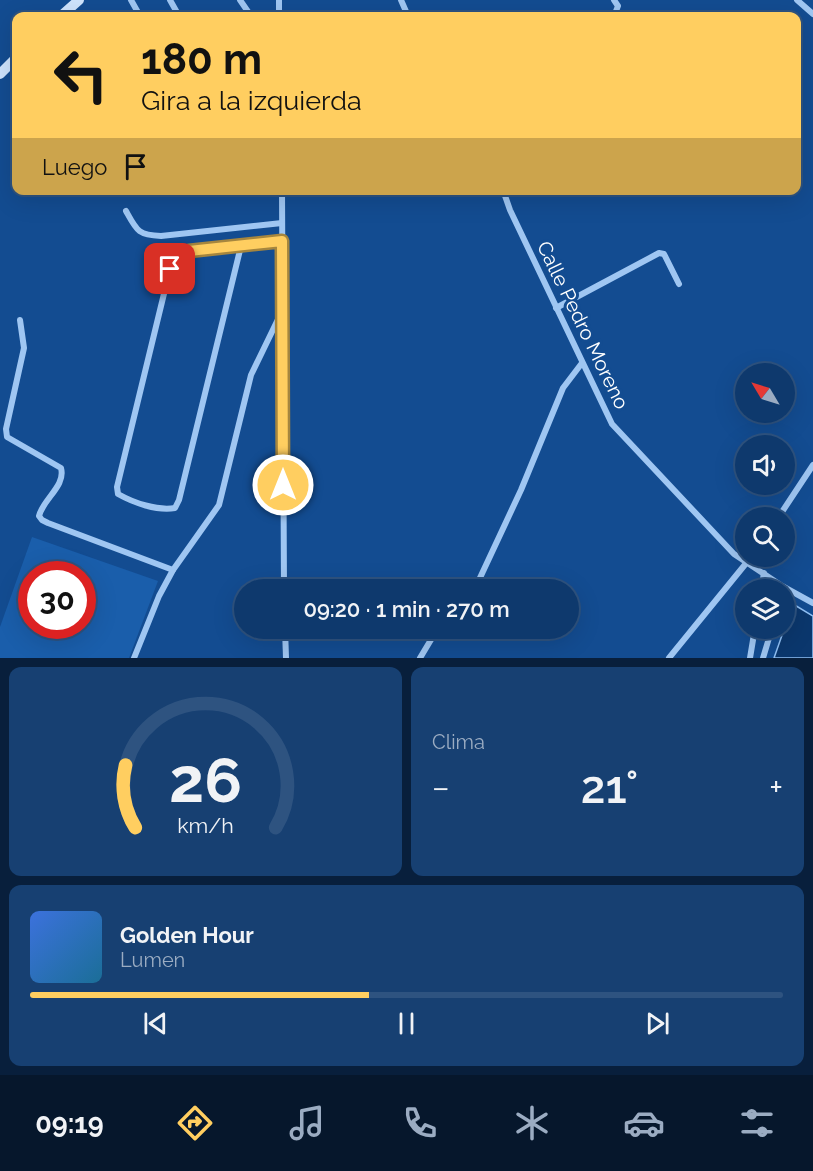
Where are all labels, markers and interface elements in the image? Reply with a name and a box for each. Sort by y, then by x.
text: 180 m [141,35,262,84]
icon: left [42,36,120,114]
text: Gira a la izquierda [141,85,362,116]
icon: arrive [119,150,152,183]
text: Luego [42,154,107,180]
street label: Calle Pedro Moreno [532,237,634,413]
pin [144,243,195,294]
icon: arrive [153,252,186,285]
north arrow [735,363,795,423]
map controls [735,363,795,639]
button: sound [735,435,795,495]
position arrow [251,453,315,517]
button: search [735,507,795,567]
speed limit sign: 30 [18,561,96,639]
button: layers [735,579,795,639]
text: 09:20 · 1 min · 270 m [303,596,510,622]
text: Clima [432,730,485,754]
text: 26 [169,743,242,817]
text: 21° [581,761,638,814]
text: − [432,768,450,807]
text: + [769,768,783,807]
text: km/h [177,814,234,839]
text: Golden Hour [120,922,254,948]
text: Lumen [120,948,185,972]
icon: previous [139,1007,172,1040]
icon: pause [390,1007,423,1040]
icon: next [641,1007,674,1040]
icon: directions [174,1102,216,1144]
icon: music [286,1102,328,1144]
icon: phone [399,1102,441,1144]
icon: climate [511,1102,553,1144]
icon: car [623,1102,665,1144]
icon: filters [736,1102,778,1144]
text: 09:19 [35,1108,104,1139]

